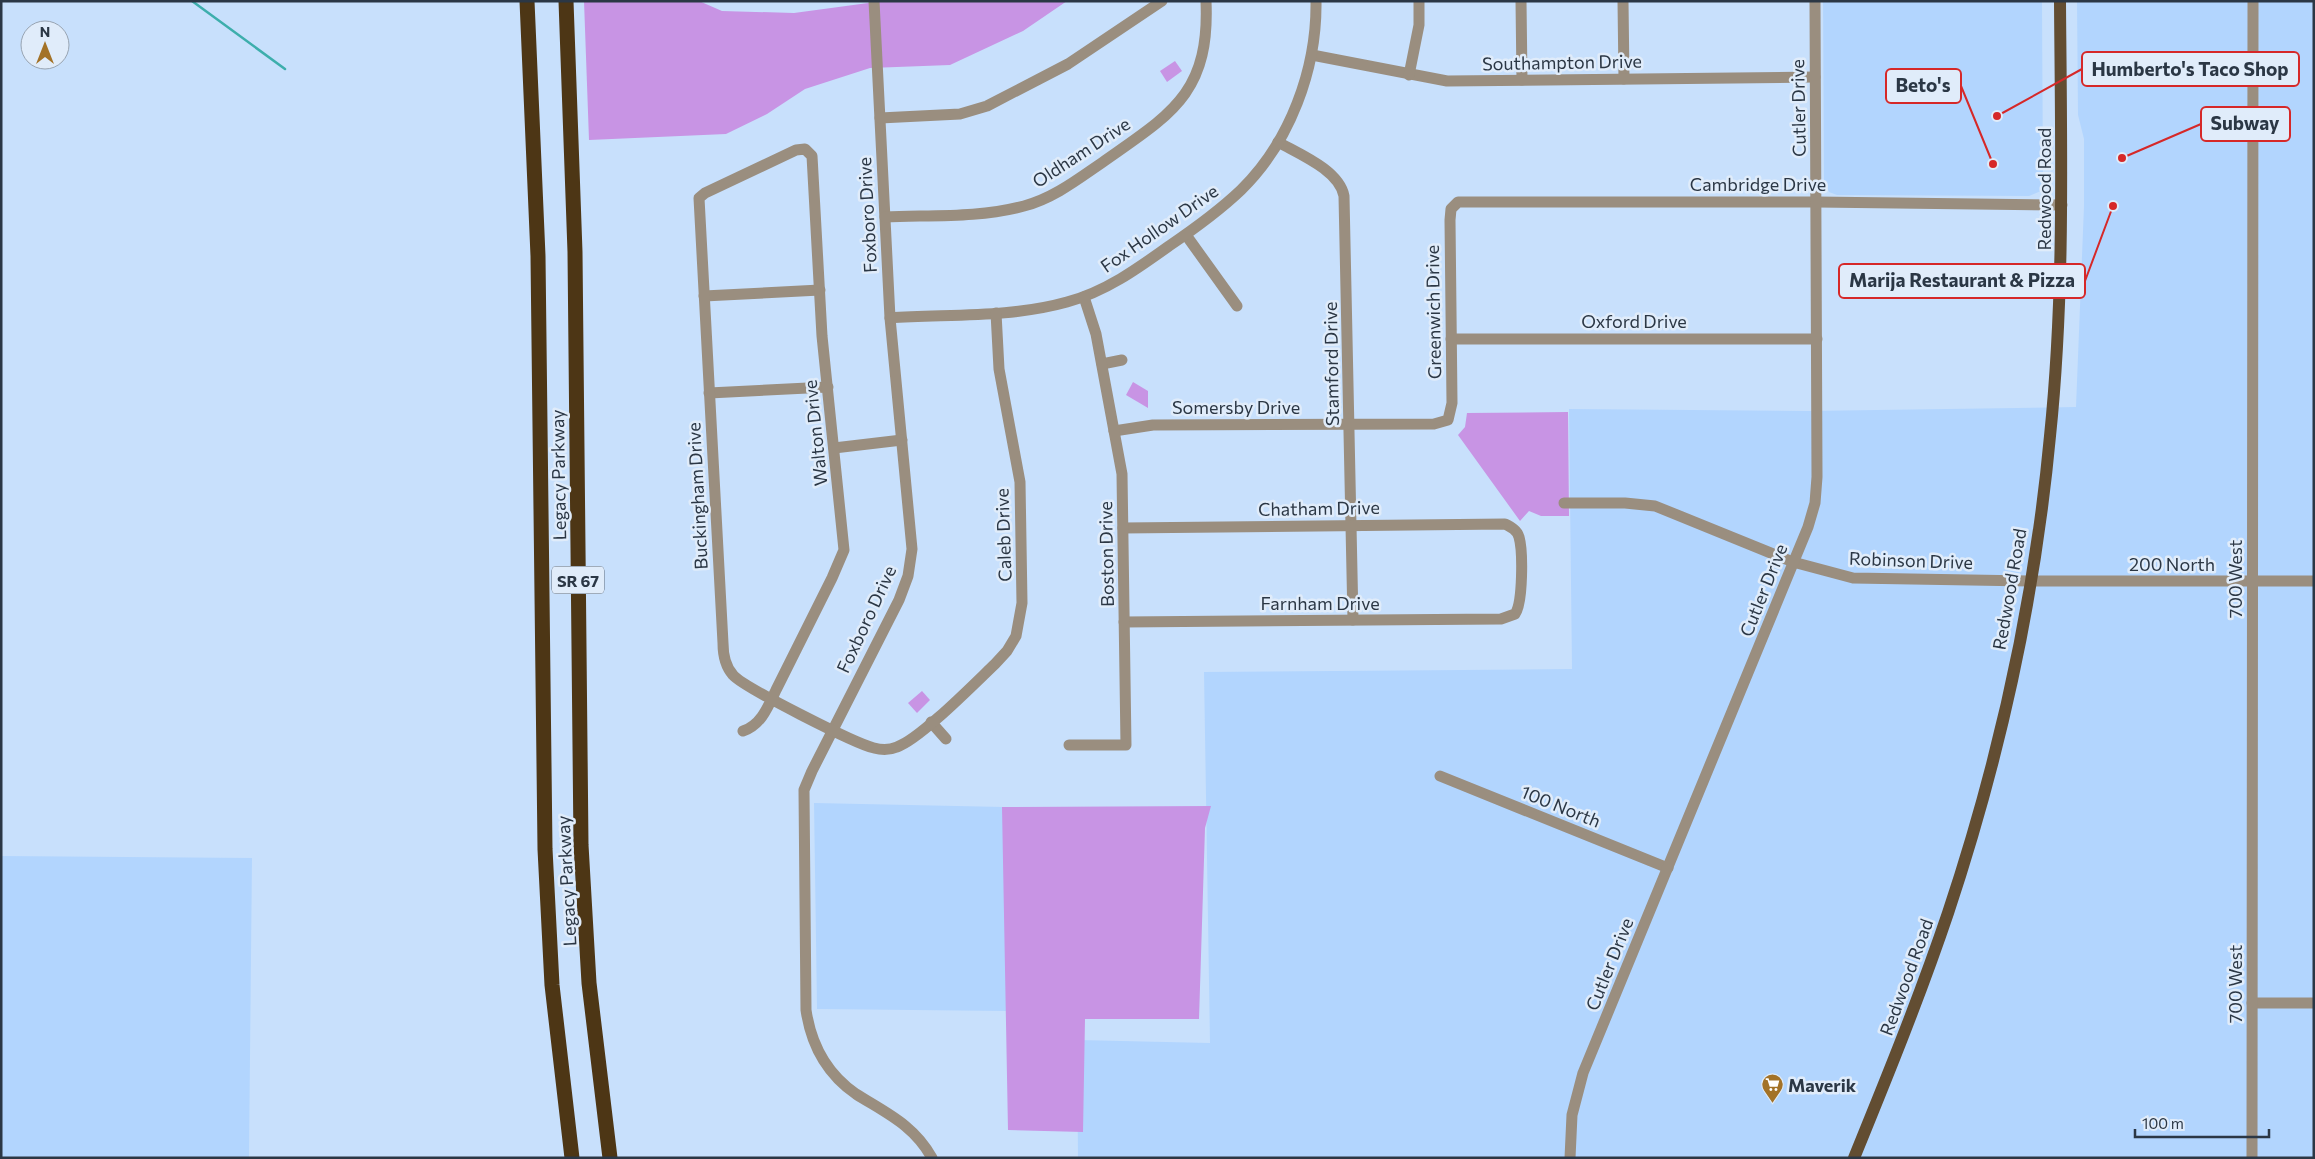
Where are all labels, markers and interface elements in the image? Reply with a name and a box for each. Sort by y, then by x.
north arrow [20,20,70,70]
text: N [40,23,50,40]
street label: Southampton Drive [1482,50,1642,74]
callout: Humberto's Taco Shop [2082,52,2299,86]
text: Humberto's Taco Shop [2092,57,2289,80]
street label: Cutler Drive [1786,59,1810,157]
callout: Beto's [1886,69,1961,103]
text: Beto's [1896,73,1951,96]
callout: Subway [2201,107,2290,141]
text: Subway [2211,111,2280,134]
street label: Oldham Drive [1028,112,1134,192]
street label: Redwood Road [2033,128,2055,250]
street label: Foxboro Drive [853,157,881,273]
street label: Cambridge Drive [1690,173,1826,195]
street label: Fox Hollow Drive [1096,179,1222,277]
street label: Greenwich Drive [1421,245,1445,379]
callout: Marija Restaurant & Pizza [1839,264,2085,298]
text: Marija Restaurant & Pizza [1849,268,2075,291]
street label: Stamford Drive [1319,302,1343,426]
street label: Oxford Drive [1581,310,1687,332]
street label: Walton Drive [798,379,832,487]
street label: Somersby Drive [1172,396,1300,418]
street label: Legacy Parkway [546,409,570,541]
street label: Buckingham Drive [682,422,712,570]
street label: Caleb Drive [990,488,1016,582]
street label: Chatham Drive [1258,496,1380,520]
street label: Boston Drive [1094,501,1118,607]
street label: Redwood Road [1988,527,2030,651]
street label: Cutler Drive [1734,540,1792,640]
street label: 700 West [2224,540,2246,618]
street label: Robinson Drive [1849,547,1973,573]
street label: 200 North [2129,553,2215,575]
street label: Foxboro Drive [832,562,900,676]
road number: SR 67 [552,566,604,594]
street label: Farnham Drive [1260,592,1380,614]
street label: 100 North [1518,780,1604,832]
street label: Legacy Parkway [552,815,580,947]
street label: Cutler Drive [1580,914,1638,1014]
street label: Redwood Road [1875,916,1937,1038]
street label: 700 West [2224,945,2246,1023]
supermarket icon: Maverik [1760,1073,1784,1104]
place label: Maverik [1788,1074,1857,1096]
scale bar [2135,1106,2269,1138]
text: 100 m [2142,1114,2184,1132]

